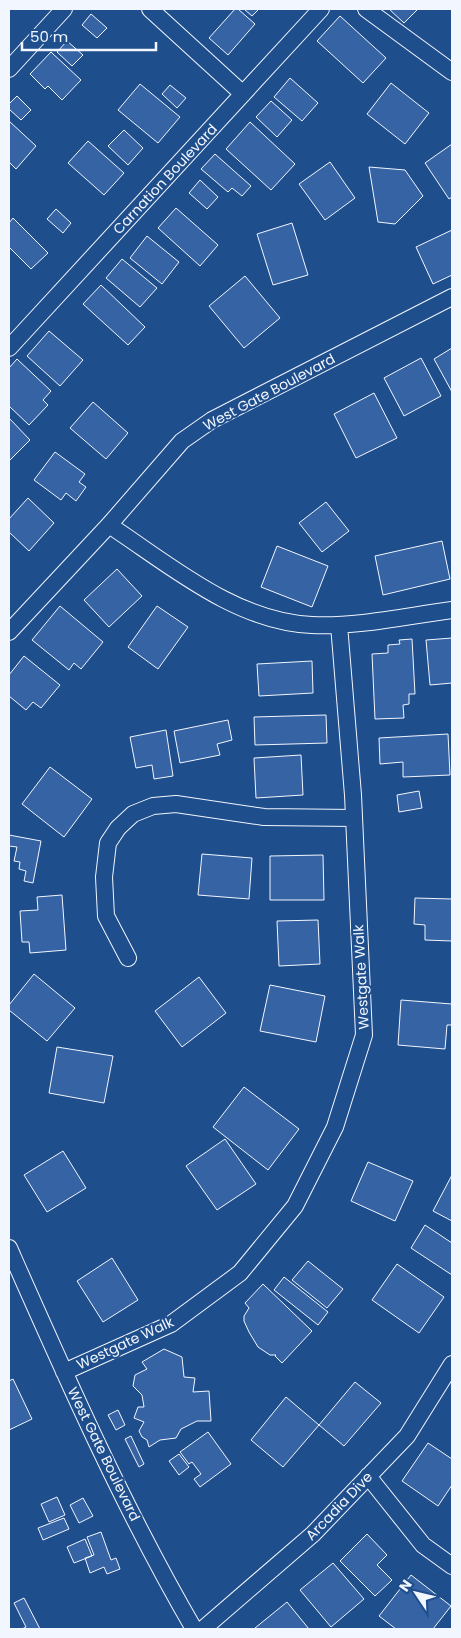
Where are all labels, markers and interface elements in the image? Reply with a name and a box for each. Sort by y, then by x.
scale bar [22,20,156,52]
text: 50 m [30,26,68,47]
street label: Carnation Boulevard [108,119,222,239]
street label: West Gate Boulevard [199,349,339,435]
street label: Westgate Walk [348,923,374,1030]
street label: Westgate Walk [73,1311,178,1374]
street label: West Gate Boulevard [63,1384,145,1524]
street label: Arcadia Dive [301,1467,377,1545]
north arrow [391,1568,441,1618]
text: N [394,1575,417,1596]

